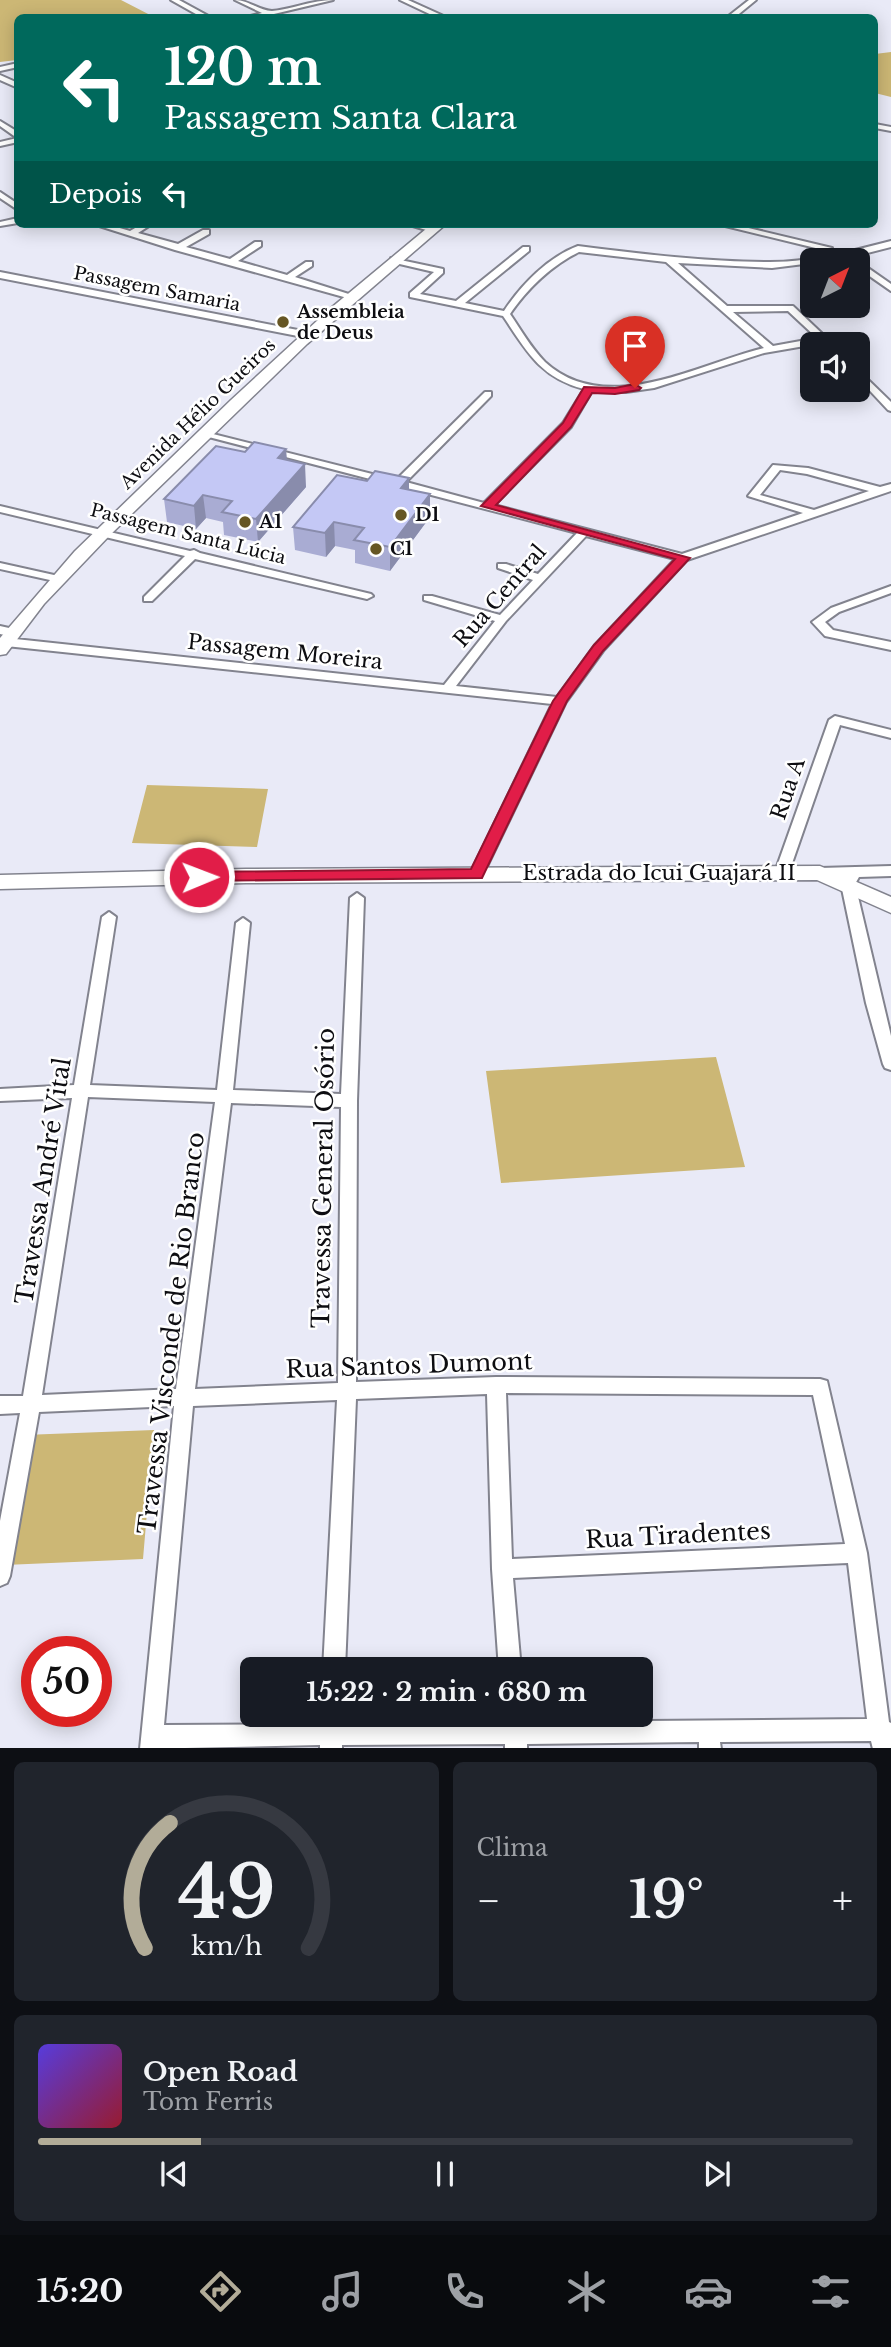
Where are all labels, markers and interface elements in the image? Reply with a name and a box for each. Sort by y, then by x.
text: 120 m [164,37,322,98]
icon: left [49,42,140,133]
text: Passagem Santa Clara [164,98,517,138]
icon: left [156,175,194,213]
text: Depois [49,178,142,210]
north arrow [800,248,870,318]
map controls [800,248,870,402]
street label: Passagem Samaria [72,262,242,316]
place label: Assembleia de Deus [296,301,405,344]
marker: Assembleia de Deus [275,314,291,330]
pin [605,316,665,388]
icon: arrive [616,327,654,365]
button: sound [800,332,870,402]
street label: Avenida Hélio Gueiros [115,334,280,495]
street label: Passagem Santa Lúcia [88,499,288,569]
place label: D1 [415,504,440,526]
marker: D1 [393,507,409,523]
place label: A1 [258,511,282,533]
marker: A1 [237,514,253,530]
place label: C1 [390,538,413,560]
street label: Rua Central [448,539,552,653]
marker: C1 [368,541,384,557]
street label: Passagem Moreira [186,629,384,675]
street label: Rua A [765,754,811,823]
position arrow [162,840,236,914]
street label: Estrada do Icui Guajará II [522,860,796,886]
street label: Travessa General Osório [306,1028,340,1328]
street label: Travessa André Vital [9,1055,77,1306]
street label: Travessa Visconde de Rio Branco [132,1130,210,1536]
street label: Rua Santos Dumont [285,1346,533,1384]
street label: Rua Tiradentes [584,1516,772,1554]
speed limit sign: 50 [21,1636,112,1727]
text: 15:22 · 2 min · 680 m [306,1676,587,1708]
text: Clima [477,1834,548,1862]
text: 49 [178,1847,275,1938]
text: 19° [629,1868,704,1932]
text: − [477,1877,501,1924]
text: + [832,1877,853,1924]
text: km/h [191,1930,262,1961]
text: Open Road [143,2056,298,2088]
text: Tom Ferris [143,2088,273,2116]
icon: previous [155,2155,193,2193]
icon: pause [426,2155,464,2193]
icon: next [698,2155,736,2193]
icon: directions [196,2267,245,2316]
icon: music [318,2267,367,2316]
icon: phone [440,2267,489,2316]
icon: climate [562,2267,611,2316]
icon: car [684,2267,733,2316]
icon: filters [806,2267,855,2316]
text: 15:20 [36,2271,124,2311]

